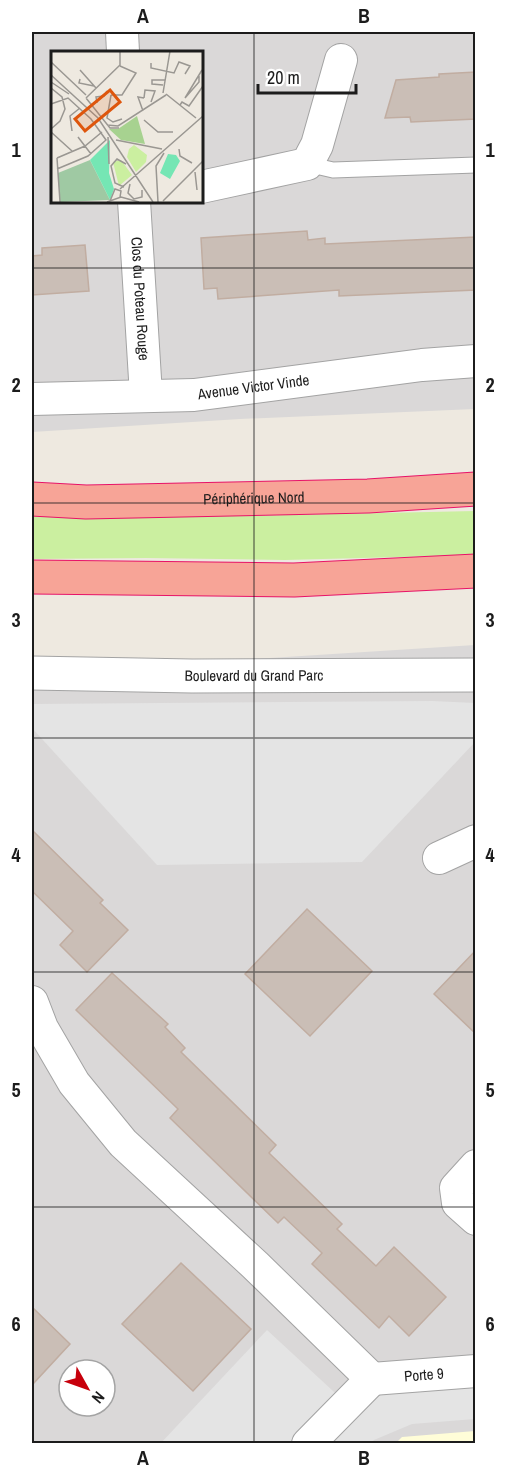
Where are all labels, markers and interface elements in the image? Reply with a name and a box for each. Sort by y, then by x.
text: A [137,2,149,29]
text: B [358,2,370,29]
inset map [51,51,202,202]
scale bar [258,57,356,95]
text: 20 m [267,65,300,90]
text: 1 [11,136,21,163]
text: 1 [485,136,495,163]
street label: Clos du Poteau Rouge [126,236,155,361]
street label: Avenue Victor Vinde [195,369,311,405]
text: 2 [11,371,21,398]
text: 2 [485,371,495,398]
street label: Périphérique Nord [203,486,305,510]
text: 3 [11,606,21,633]
text: 3 [485,606,495,633]
street label: Boulevard du Grand Parc [184,665,323,686]
text: 4 [11,841,21,868]
text: 4 [485,841,495,868]
text: 5 [11,1076,21,1103]
text: 5 [485,1076,495,1103]
text: 6 [11,1310,21,1337]
text: 6 [485,1310,495,1337]
north arrow [57,1358,117,1418]
street label: Porte 9 [403,1363,445,1387]
text: N [87,1387,110,1408]
text: A [137,1444,149,1471]
text: B [358,1444,370,1471]

